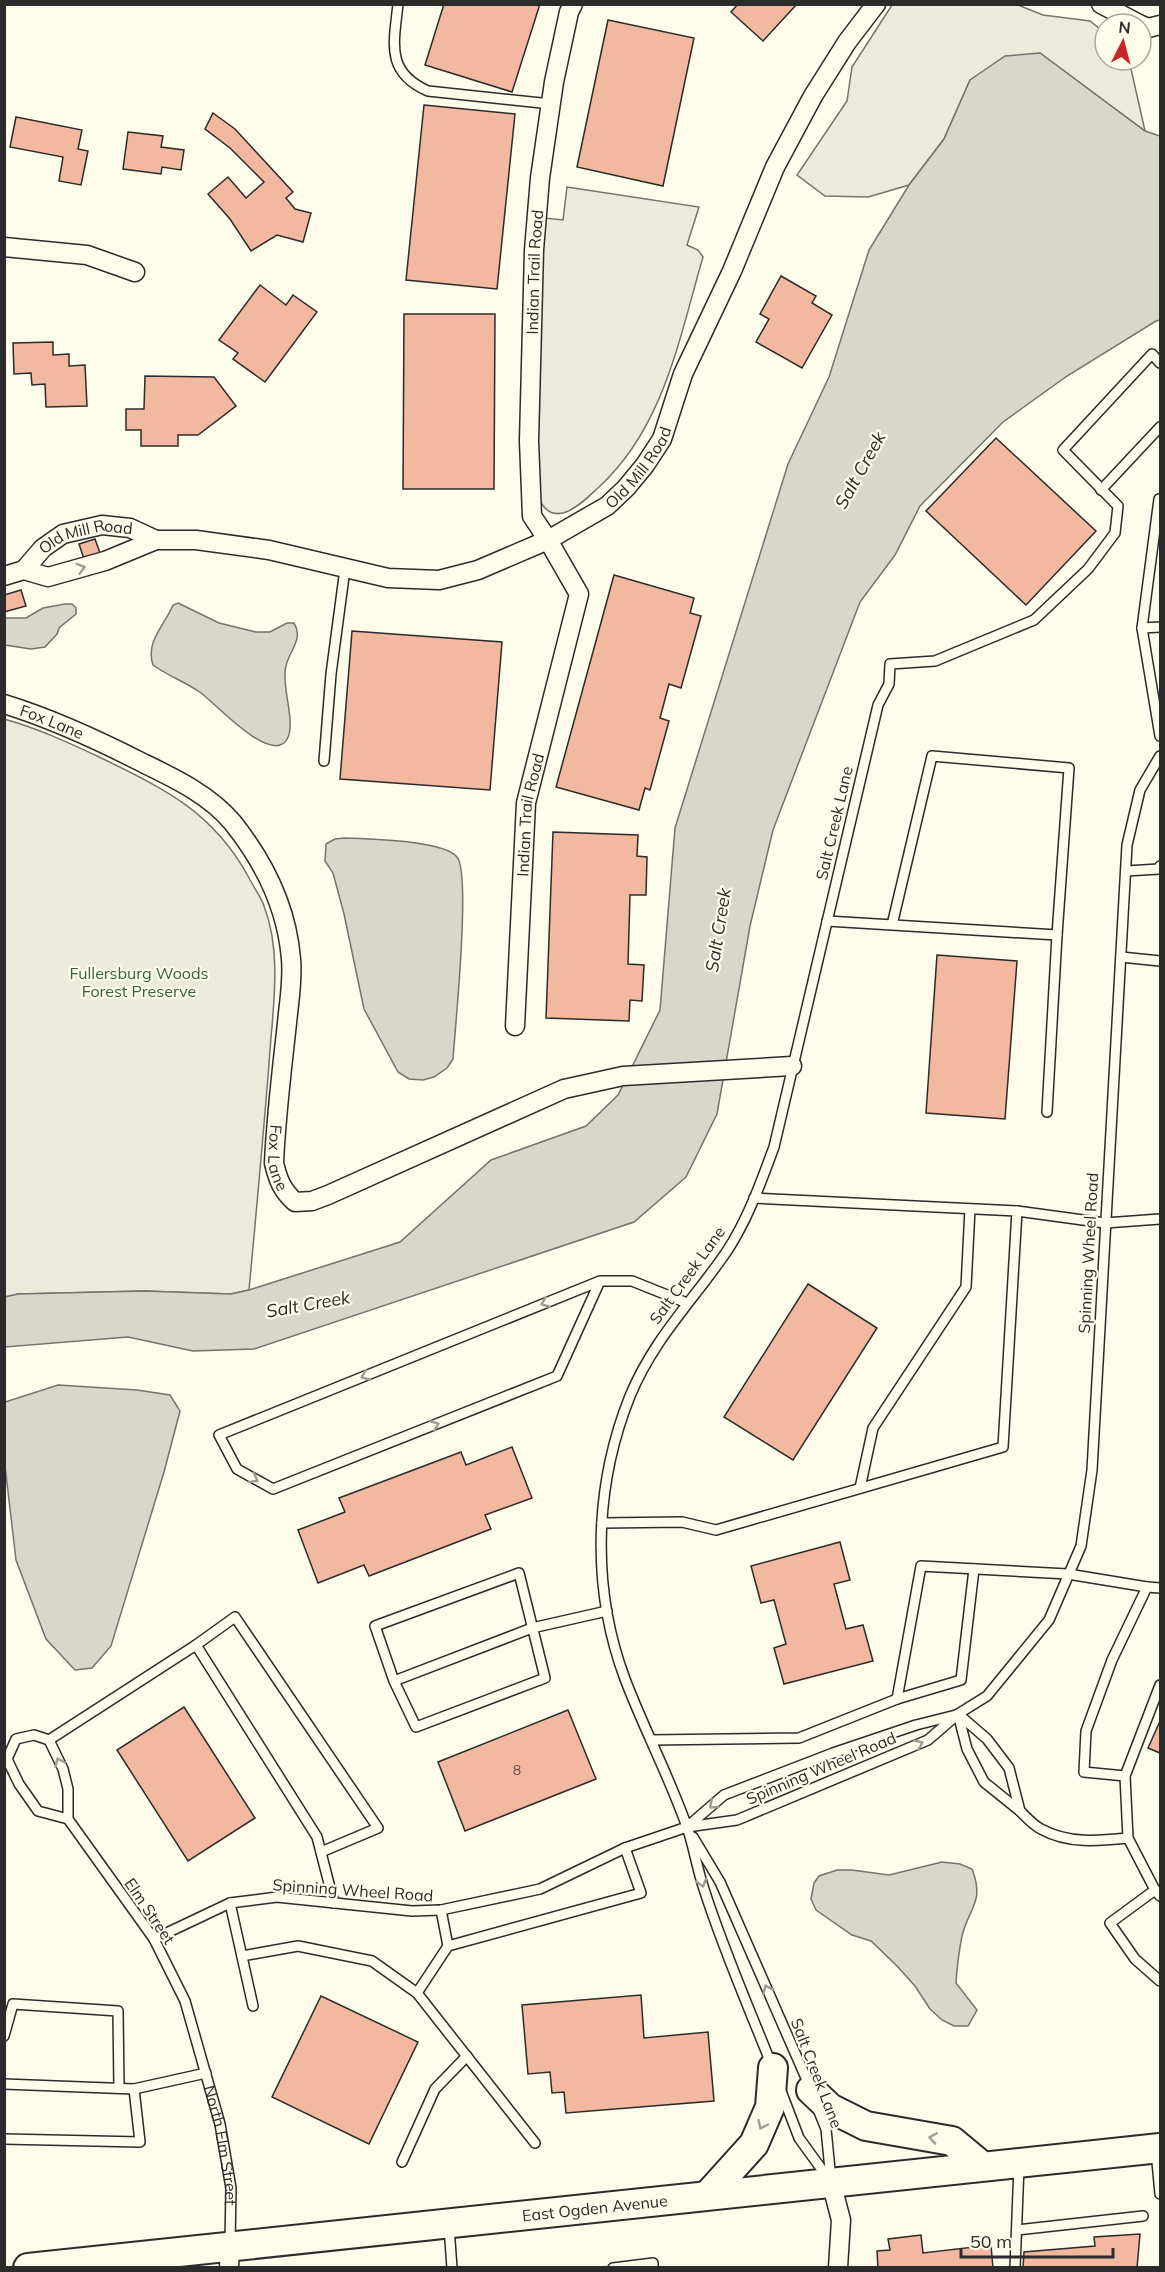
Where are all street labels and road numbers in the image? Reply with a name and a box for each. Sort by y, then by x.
street label: Indian Trail Road [522,209,547,335]
street label: Old Mill Road [601,424,675,513]
street label: Old Mill Road [35,515,134,558]
street label: Fox Lane [18,700,87,743]
street label: Indian Trail Road [512,751,548,877]
street label: Salt Creek Lane [811,764,857,882]
street label: Fox Lane [264,1124,293,1194]
street label: Spinning Wheel Road [1074,1172,1102,1334]
street label: Salt Creek Lane [645,1222,729,1328]
street label: Spinning Wheel Road [743,1727,899,1809]
street label: Elm Street [121,1874,180,1948]
street label: Spinning Wheel Road [272,1874,434,1906]
street label: Salt Creek Lane [787,2015,847,2131]
street label: North Elm Street [199,2083,241,2206]
street label: East Ogden Avenue [521,2190,669,2226]

